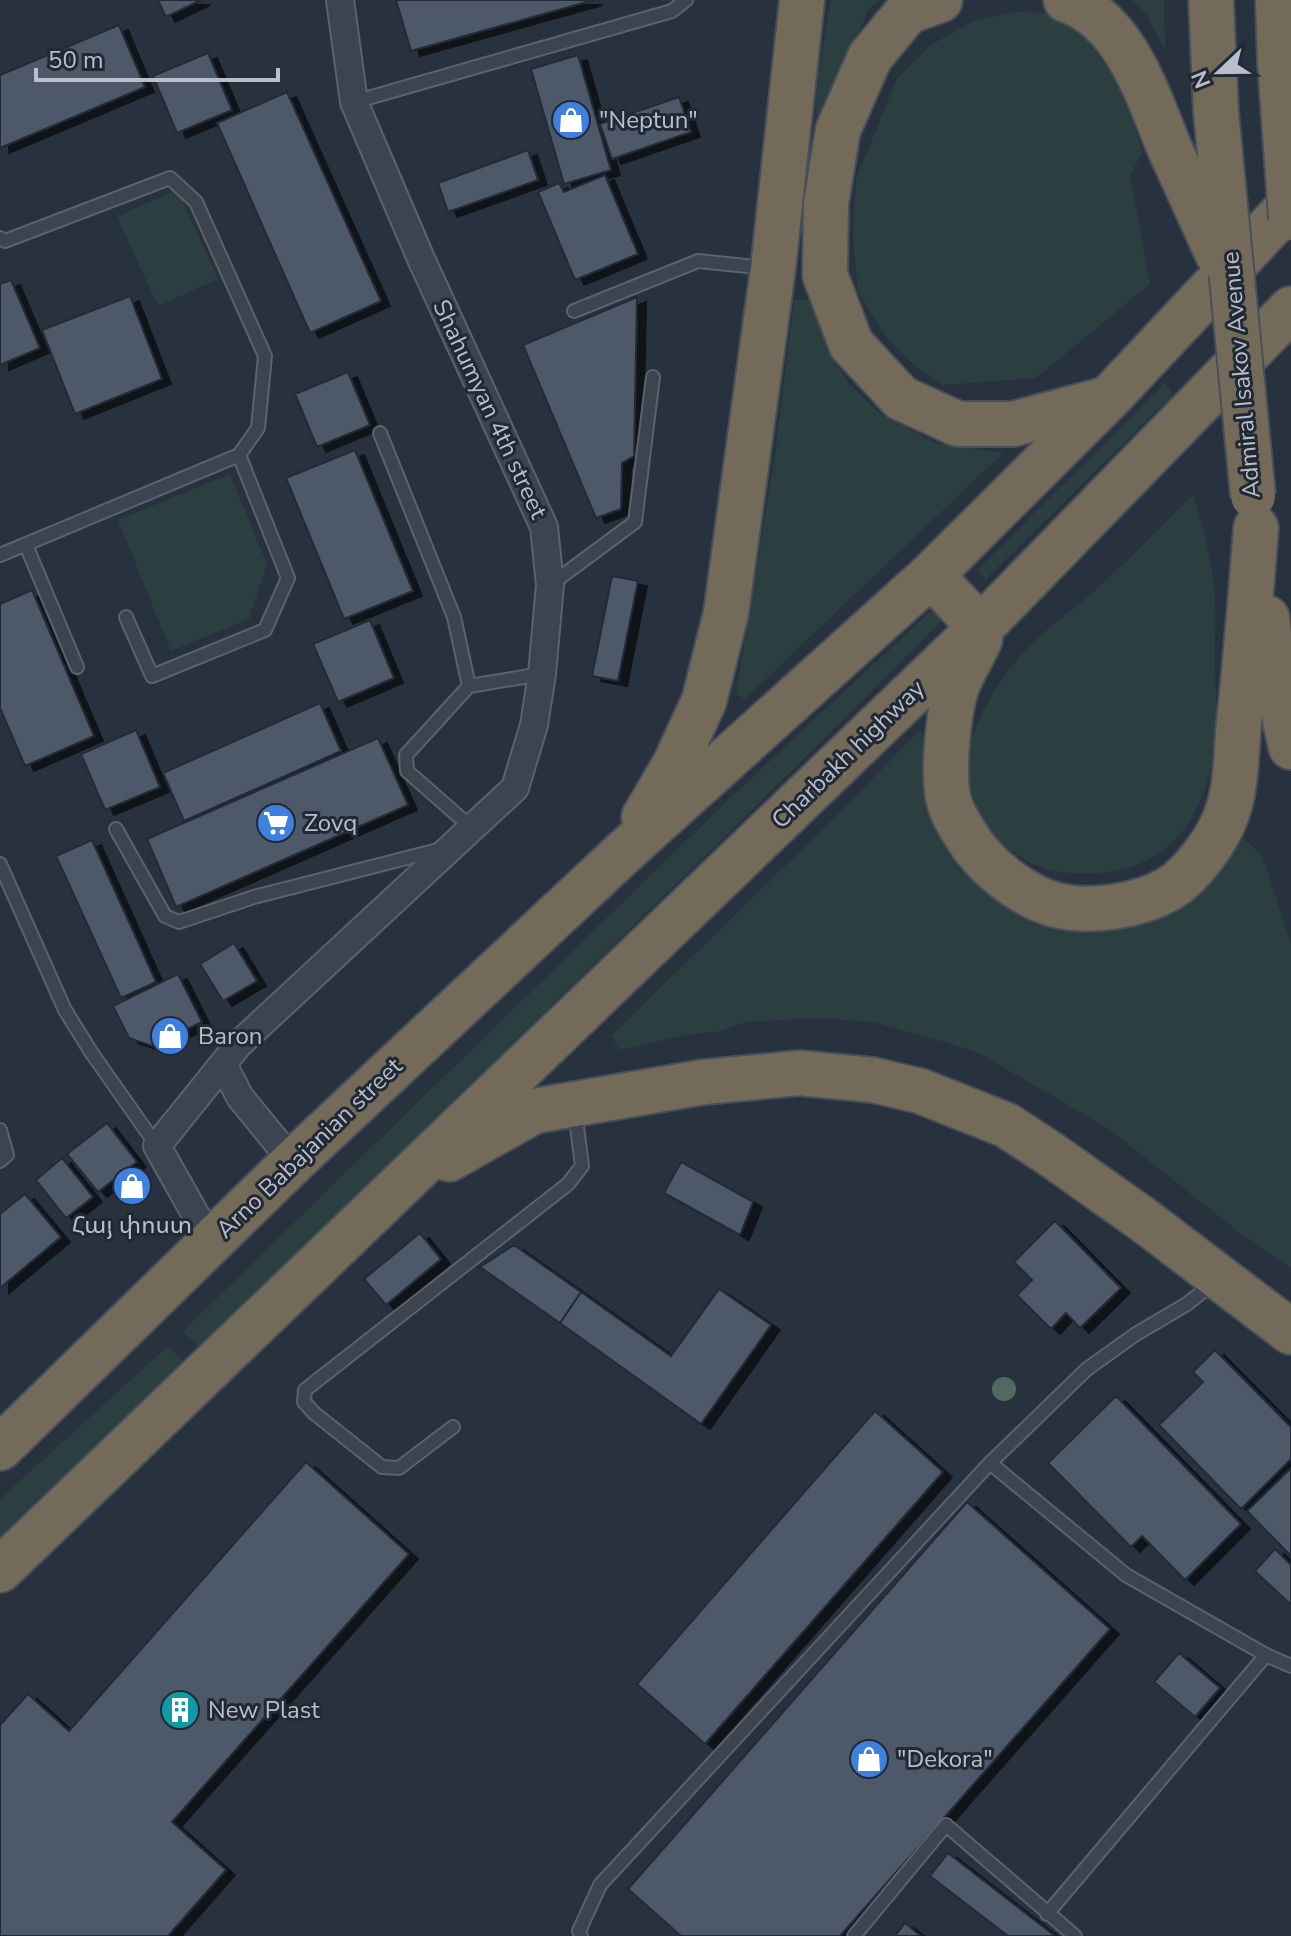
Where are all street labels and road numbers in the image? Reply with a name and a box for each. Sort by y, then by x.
street label: Admiral Isakov Avenue [1214,250,1268,500]
street label: Shahumyan 4th street [425,294,555,524]
street label: Charbakh highway [764,672,932,835]
street label: Arno Babajanian street [209,1050,409,1245]

